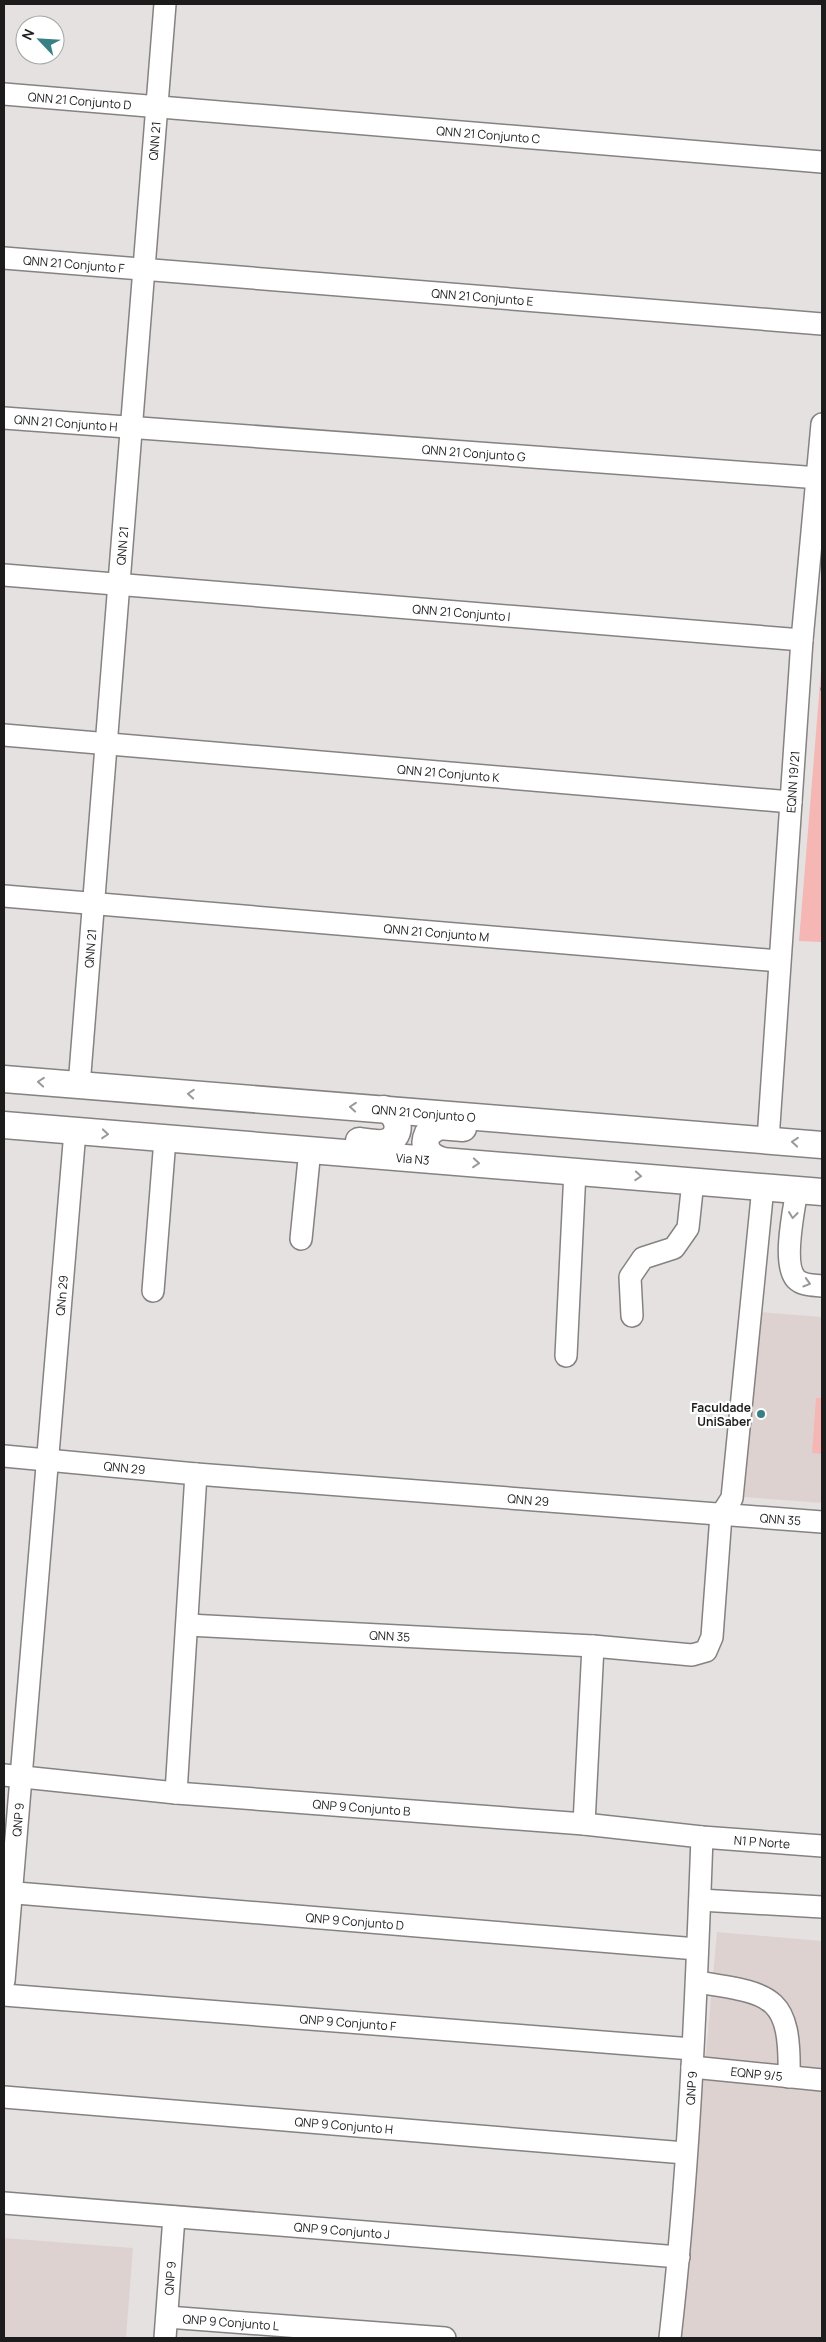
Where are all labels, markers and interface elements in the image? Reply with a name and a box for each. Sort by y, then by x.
north arrow [15,15,65,65]
text: N [17,26,39,43]
street label: QNN 21 Conjunto D [27,88,132,113]
street label: QNN 21 [144,121,164,161]
street label: QNN 21 Conjunto C [436,121,541,147]
street label: QNN 21 Conjunto F [22,251,125,276]
street label: QNN 21 Conjunto E [431,284,534,309]
street label: QNN 21 Conjunto H [13,410,118,435]
street label: QNN 21 Conjunto G [421,440,527,465]
street label: QNN 21 [112,526,132,566]
street label: QNN 21 Conjunto I [412,600,511,625]
street label: EQNN 19/21 [782,750,803,814]
street label: QNN 21 Conjunto K [396,760,501,786]
street label: QNN 21 Conjunto M [383,919,490,945]
street label: QNN 21 [80,928,100,969]
one-way arrow [37,1077,45,1088]
one-way arrow [187,1089,195,1100]
street label: QNN 21 Conjunto O [371,1100,477,1126]
one-way arrow [349,1101,357,1112]
one-way arrow [101,1128,109,1139]
one-way arrow [791,1137,799,1148]
street label: Via N3 [395,1149,430,1168]
one-way arrow [472,1158,480,1169]
one-way arrow [634,1171,642,1182]
one-way arrow [788,1212,799,1220]
street label: QNn 29 [51,1274,71,1316]
one-way arrow [802,1277,811,1288]
place label: Faculdade UniSaber [691,1399,751,1430]
marker: Faculdade UniSaber [755,1408,767,1420]
street label: QNN 29 [103,1457,146,1478]
street label: QNN 29 [507,1489,550,1510]
street label: QNN 35 [759,1509,802,1529]
street label: QNN 35 [369,1626,411,1645]
street label: QNP 9 Conjunto B [312,1795,411,1819]
street label: QNP 9 [8,1802,27,1837]
street label: N1 P Norte [733,1831,791,1852]
street label: QNP 9 Conjunto D [305,1908,405,1933]
street label: QNP 9 Conjunto F [299,2010,397,2034]
street label: EQNP 9/5 [730,2062,784,2085]
street label: QNP 9 [681,2070,700,2105]
street label: QNP 9 Conjunto H [294,2112,394,2137]
street label: QNP 9 Conjunto J [293,2218,391,2242]
street label: QNP 9 [160,2261,179,2296]
street label: QNP 9 Conjunto L [182,2310,280,2334]

